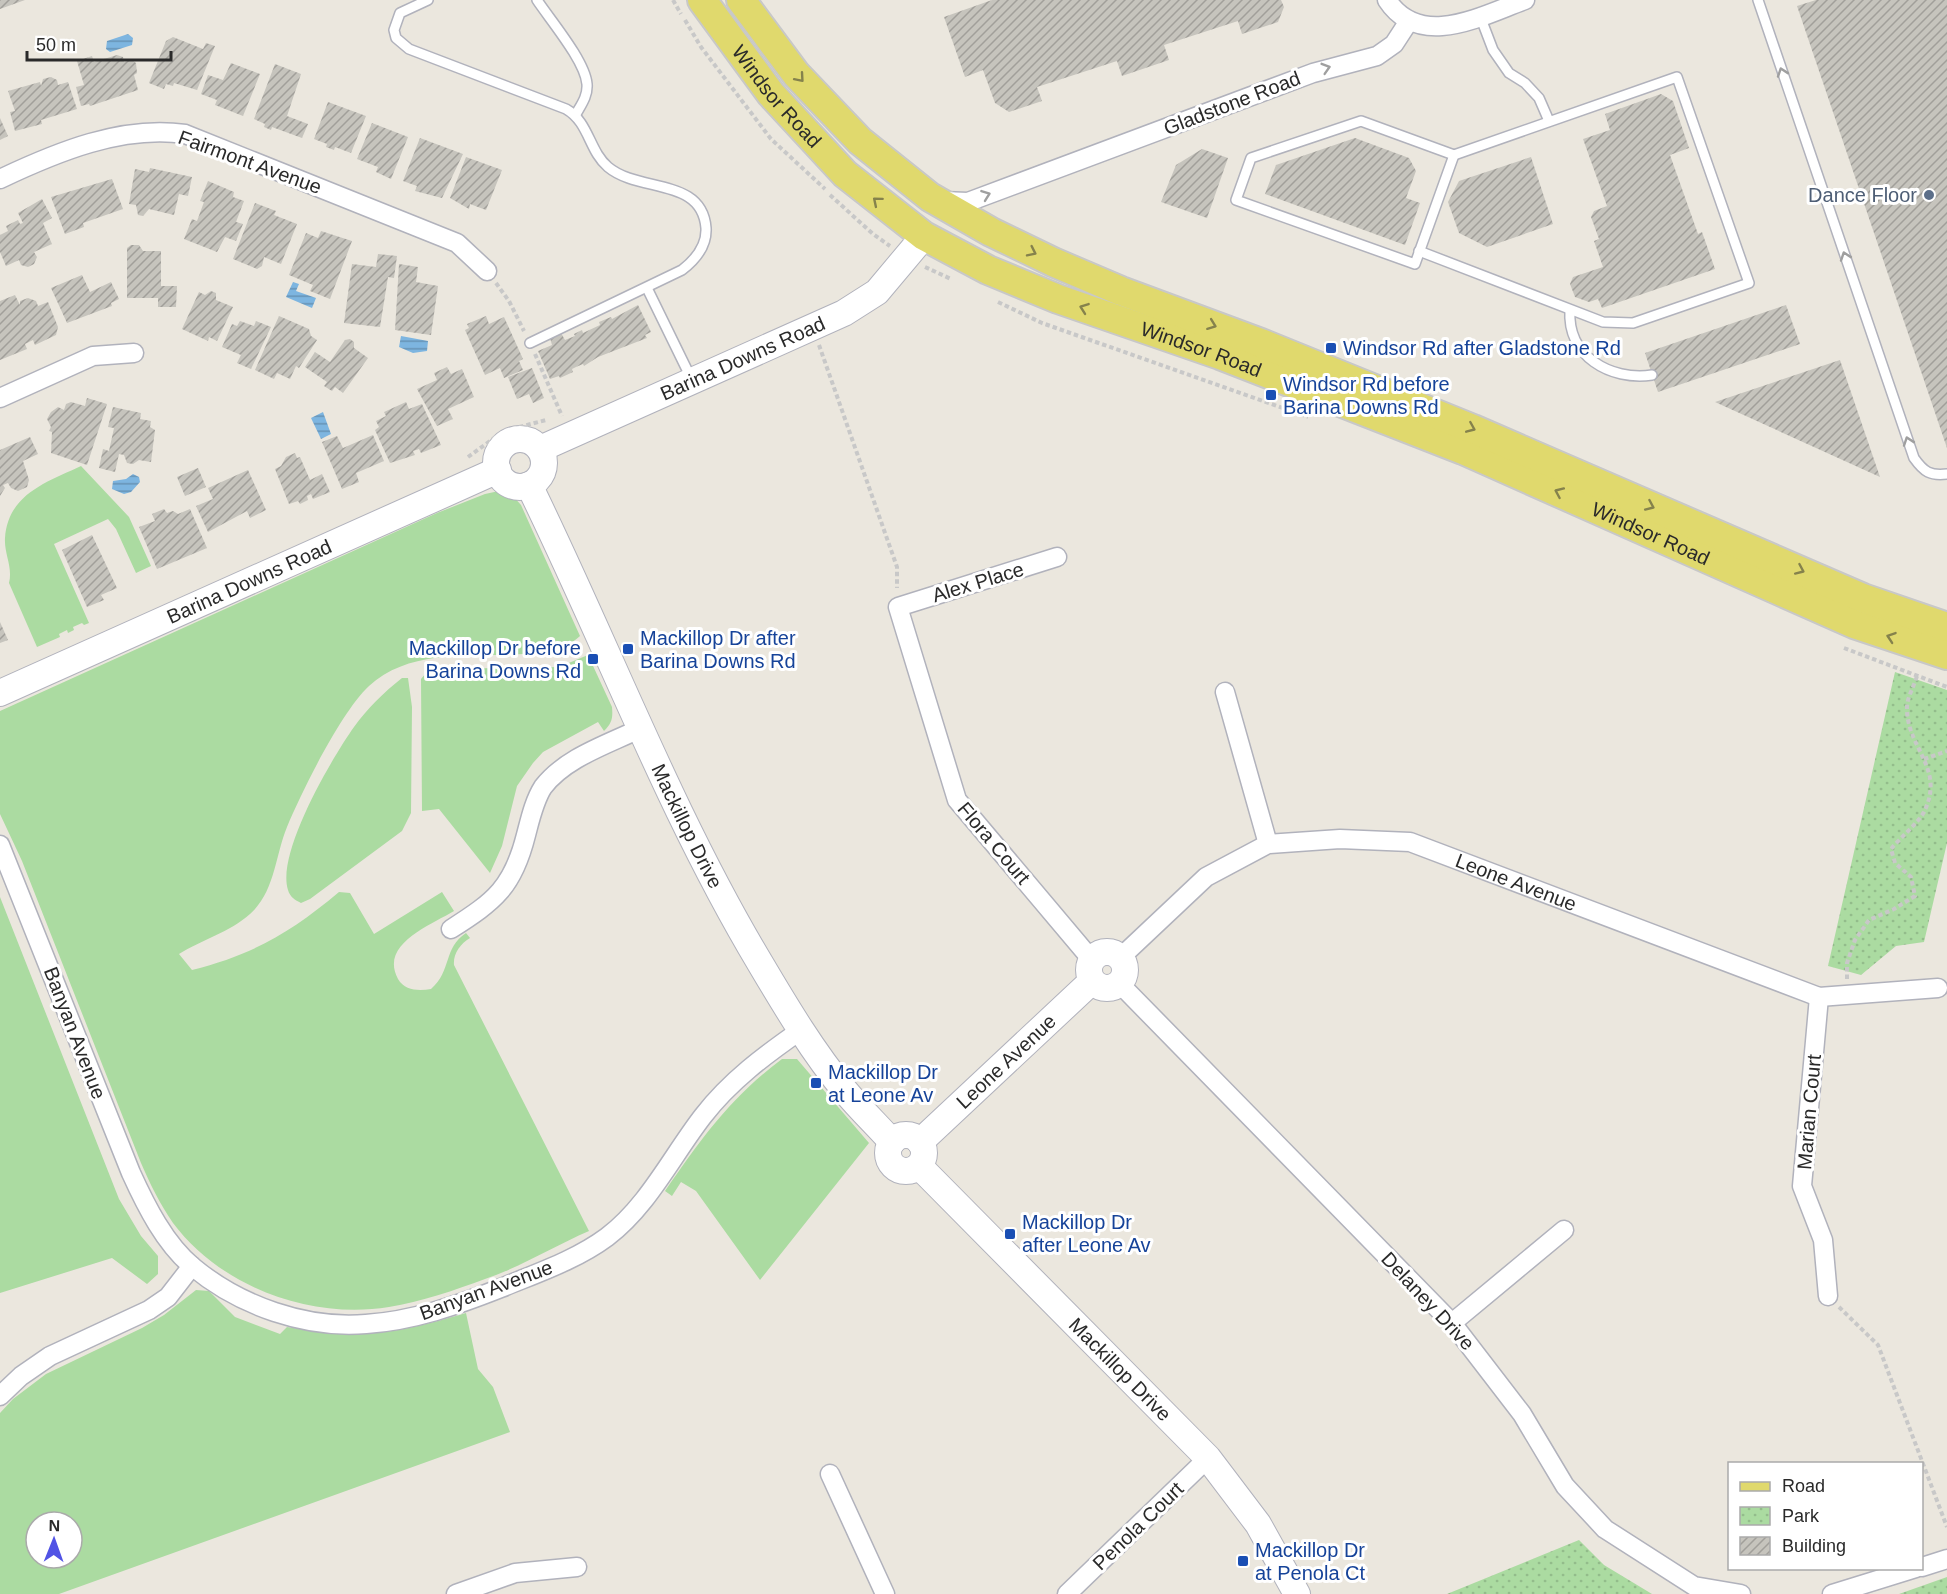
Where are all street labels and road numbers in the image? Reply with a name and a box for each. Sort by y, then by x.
street label: Windsor Road [728,41,826,152]
street label: Gladstone Road [1161,67,1303,139]
street label: Fairmont Avenue [175,126,325,198]
street label: Barina Downs Road [657,312,828,405]
street label: Windsor Road [1138,317,1265,381]
street label: Windsor Road [1588,498,1713,569]
street label: Barina Downs Road [163,535,335,628]
street label: Alex Place [930,558,1026,606]
street label: Mackillop Drive [647,761,727,892]
street label: Flora Court [953,798,1035,889]
street label: Leone Avenue [1452,849,1580,915]
street label: Banyan Avenue [40,964,110,1102]
street label: Leone Avenue [952,1010,1060,1113]
street label: Marian Court [1793,1053,1825,1171]
street label: Delaney Drive [1377,1248,1479,1354]
street label: Banyan Avenue [417,1256,555,1324]
street label: Mackillop Drive [1065,1313,1176,1425]
street label: Penola Court [1088,1477,1188,1574]

